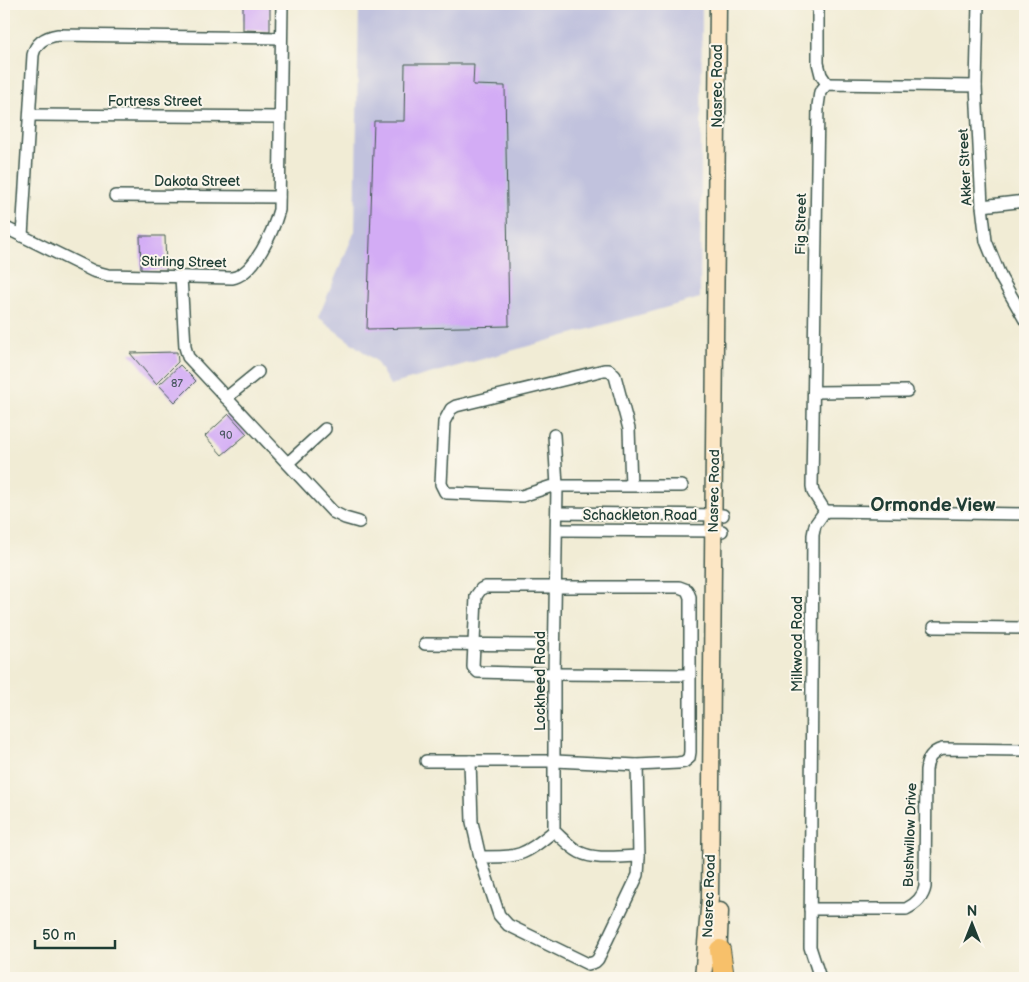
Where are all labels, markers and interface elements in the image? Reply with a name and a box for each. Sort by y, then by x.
street label: Nasrec Road [709,44,726,128]
street label: Fortress Street [108,93,203,110]
street label: Akker Street [954,127,976,206]
street label: Dakota Street [154,173,241,190]
street label: Fig Street [792,192,810,255]
street label: Stirling Street [141,253,228,271]
house number: 87 [171,377,183,390]
house number: 90 [220,429,233,442]
street label: Nasrec Road [705,449,723,533]
district label: Ormonde View [871,494,996,517]
street label: Schackleton Road [583,507,697,524]
street label: Milkwood Road [789,596,806,692]
street label: Lockheed Road [532,631,549,731]
street label: Bushwillow Drive [900,782,920,888]
street label: Nasrec Road [699,854,719,938]
north arrow [946,900,996,950]
text: N [967,903,977,920]
scale bar [35,917,115,949]
text: 50 m [42,926,76,945]

